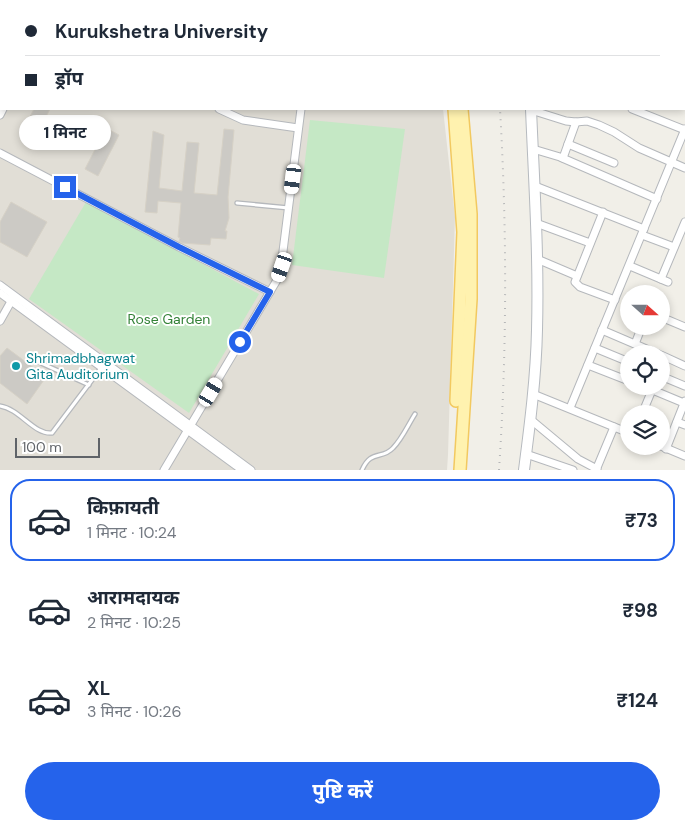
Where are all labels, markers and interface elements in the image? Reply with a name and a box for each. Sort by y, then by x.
text: Kurukshetra University [55,19,268,44]
text: ड्रॉप [55,66,83,91]
callout: 1 मिनट [19,114,111,150]
text: 1 मिनट [43,122,87,143]
car [283,163,302,195]
route end [54,176,76,198]
car [270,250,293,284]
north arrow [620,285,670,335]
map controls [620,285,670,455]
park label: Rose Garden [128,310,210,328]
route start [229,331,251,353]
button: locate [620,345,670,395]
place label: Shrimadbhagwat Gita Auditorium [26,349,135,383]
marker: Shrimadbhagwat Gita Auditorium [10,360,22,372]
car [196,375,225,409]
button: layers [620,405,670,455]
scale bar [15,435,100,458]
text: 100 m [22,438,62,456]
text: किफ़ायती [87,495,159,520]
icon: car [27,498,72,543]
text: ₹73 [625,508,658,533]
text: 1 मिनट · 10:24 [87,522,176,543]
text: आरामदायक [87,585,179,610]
icon: car [27,588,72,633]
text: ₹98 [622,598,658,623]
text: 2 मिनट · 10:25 [87,612,181,633]
text: XL [87,676,110,701]
icon: car [27,678,72,723]
text: ₹124 [616,688,658,713]
text: 3 मिनट · 10:26 [87,701,181,722]
button: पुष्टि करें [25,762,660,820]

